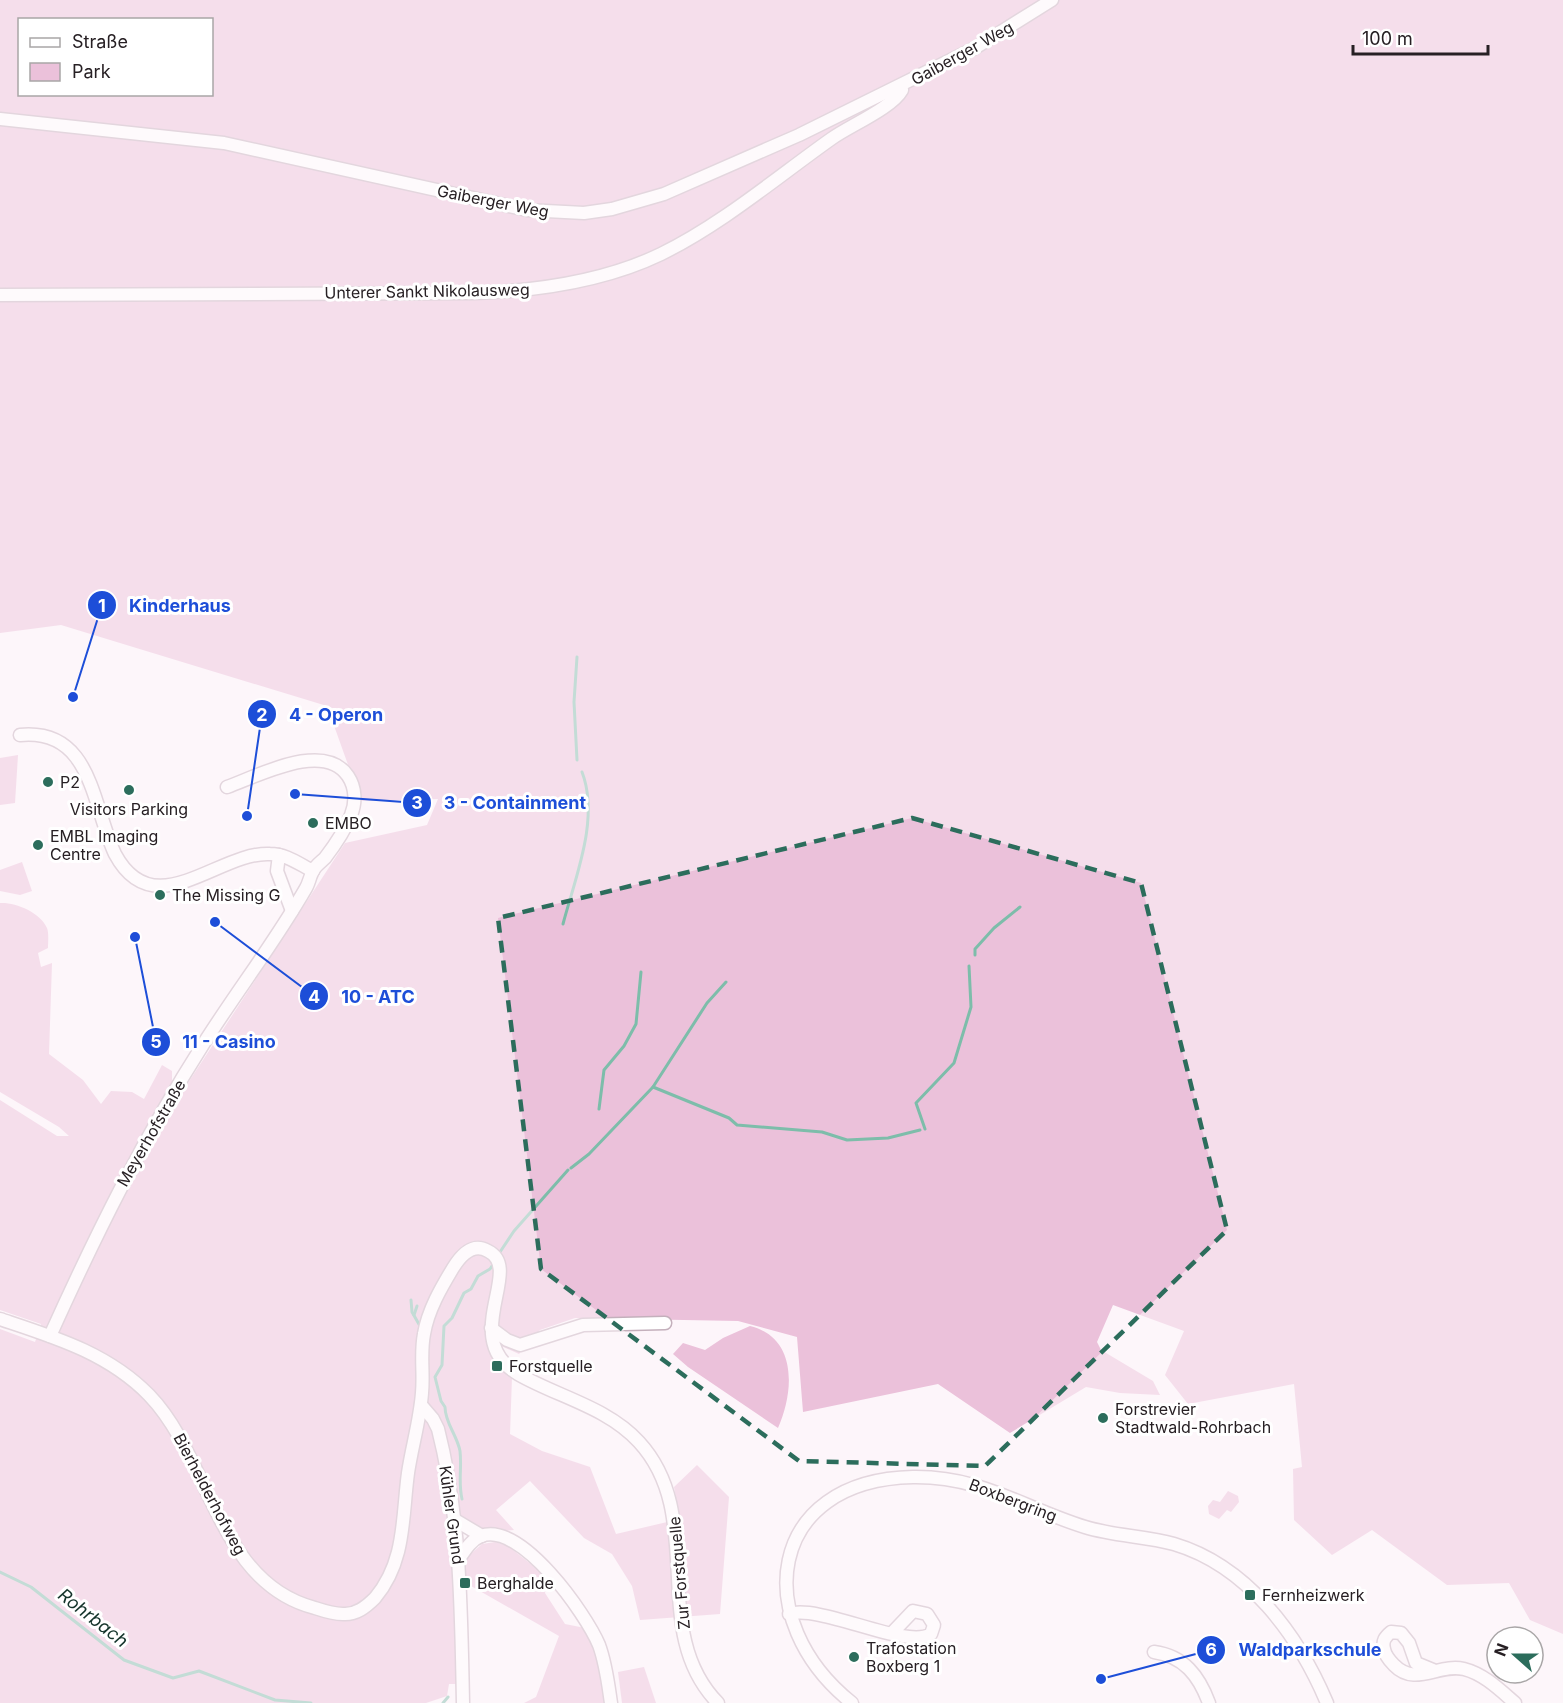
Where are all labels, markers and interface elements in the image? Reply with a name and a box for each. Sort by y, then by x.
street label: Gaiberger Weg [908,17,1016,89]
legend [18,18,213,96]
scale bar [1353,18,1488,56]
text: 100 m [1362,28,1413,49]
text: Straße [72,31,128,52]
text: Park [72,61,111,82]
street label: Gaiberger Weg [435,180,551,222]
street label: Unterer Sankt Nikolausweg [324,279,530,303]
callout: Kinderhaus [87,587,242,623]
text: 1 [98,595,106,616]
text: Kinderhaus [129,595,231,616]
callout: 4 - Operon [247,696,395,732]
text: 2 [256,704,268,725]
text: 4 - Operon [289,704,383,725]
place label: P2 [60,772,80,792]
marker: P2 [41,775,55,789]
marker: Visitors Parking [122,783,136,797]
callout: 3 - Containment [402,785,598,821]
text: 3 [411,792,423,813]
text: 3 - Containment [444,792,587,813]
place label: Visitors Parking [70,799,188,819]
place label: EMBO [325,813,372,833]
marker: EMBO [306,816,320,830]
place label: EMBL Imaging Centre [50,826,158,864]
marker: EMBL Imaging Centre [31,838,45,852]
place label: The Missing G [172,885,280,905]
marker: The Missing G [153,888,167,902]
callout: 10 - ATC [299,978,426,1014]
text: 4 [308,986,320,1007]
text: 10 - ATC [341,986,415,1007]
callout: 11 - Casino [141,1024,288,1060]
text: 5 [150,1031,162,1052]
text: 11 - Casino [182,1031,276,1052]
street label: Meyerhofstraße [112,1076,190,1190]
place label: Forstquelle [509,1356,593,1376]
marker: Forstquelle [490,1359,504,1373]
place label: Forstrevier Stadtwald-Rohrbach [1115,1399,1271,1437]
marker: Forstrevier Stadtwald-Rohrbach [1096,1411,1110,1425]
street label: Bierhelderhofweg [169,1430,251,1558]
street label: Kühler Grund [435,1464,469,1566]
street label: Boxbergring [966,1474,1060,1526]
street label: Zur Forstquelle [664,1516,694,1630]
place label: Berghalde [477,1573,554,1593]
marker: Berghalde [458,1576,472,1590]
water label: Rohrbach [54,1584,132,1651]
place label: Fernheizwerk [1262,1585,1365,1605]
marker: Fernheizwerk [1243,1588,1257,1602]
north arrow [1485,1625,1545,1685]
callout: Waldparkschule [1196,1632,1393,1668]
place label: Trafostation Boxberg 1 [866,1638,956,1676]
text: 6 [1205,1639,1217,1660]
text: Waldparkschule [1238,1639,1382,1660]
text: N [1489,1640,1513,1659]
marker: Trafostation Boxberg 1 [847,1650,861,1664]

